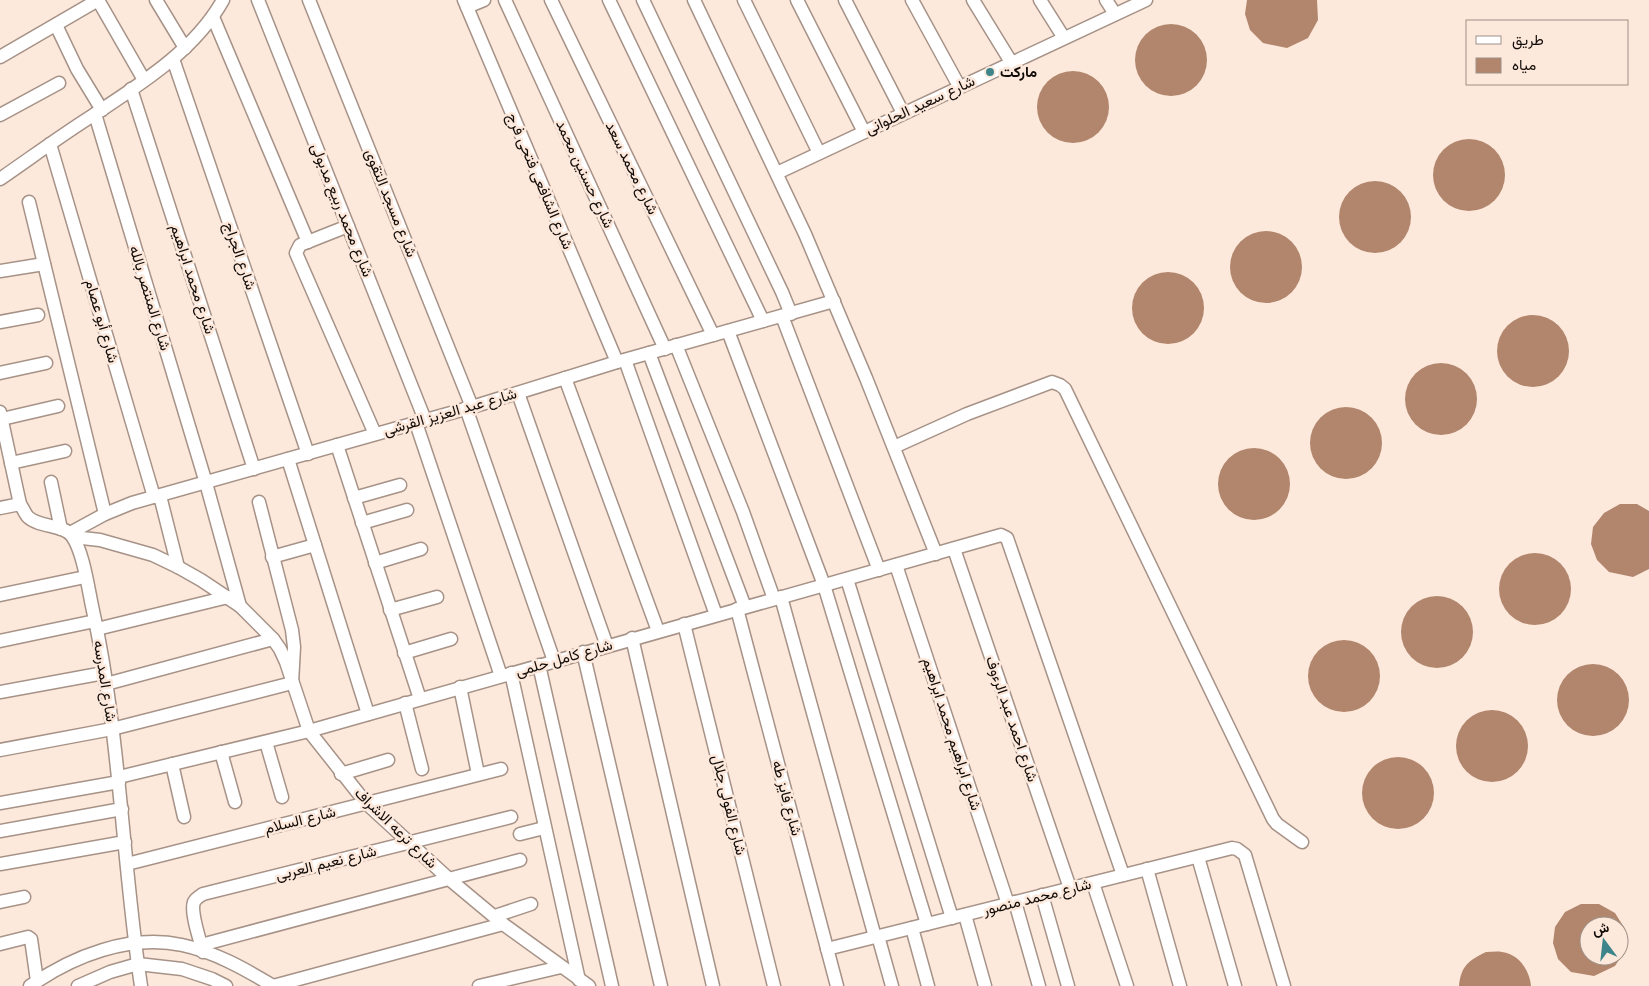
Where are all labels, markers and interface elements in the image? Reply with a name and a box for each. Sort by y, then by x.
legend [1466,20,1629,85]
text: طريق [1512,31,1544,50]
text: مياه [1512,56,1536,74]
place label: ماركت [1000,63,1037,81]
marker: ماركت [984,66,996,78]
street label: شارع سعيد الحلوانى [862,72,979,140]
street label: شارع الشافعى فتحى فرج [501,110,577,253]
street label: شارع حسنين محمد [550,117,618,232]
street label: شارع محمد سعد [600,119,662,218]
street label: شارع محمد ربيع مدبولى [305,141,377,280]
street label: شارع مسجد التقوى [359,146,421,261]
street label: شارع الجراج [218,220,260,293]
street label: شارع محمد ابراهيم [165,222,219,337]
street label: شارع المنتصر بالله [124,243,175,353]
street label: شارع أبو عصام [80,277,123,366]
street label: شارع عبد العزيز القرشى [381,384,519,442]
street label: شارع كامل حلمى [513,636,615,682]
street label: شارع المدرسه [88,639,120,723]
street label: شارع احمد عبد الرءوف [980,654,1042,785]
street label: شارع ابراهيم محمد ابراهيم [917,655,985,814]
street label: شارع الفولى جلال [706,753,750,858]
street label: شارع فايز طه [766,758,806,838]
street label: شارع ترعه الاشراف [350,784,441,874]
street label: شارع السلام [263,802,338,839]
street label: شارع نعيم العربى [274,842,379,886]
street label: شارع محمد منصور [980,875,1094,921]
north arrow [1579,916,1629,966]
text: ش [1590,918,1611,939]

